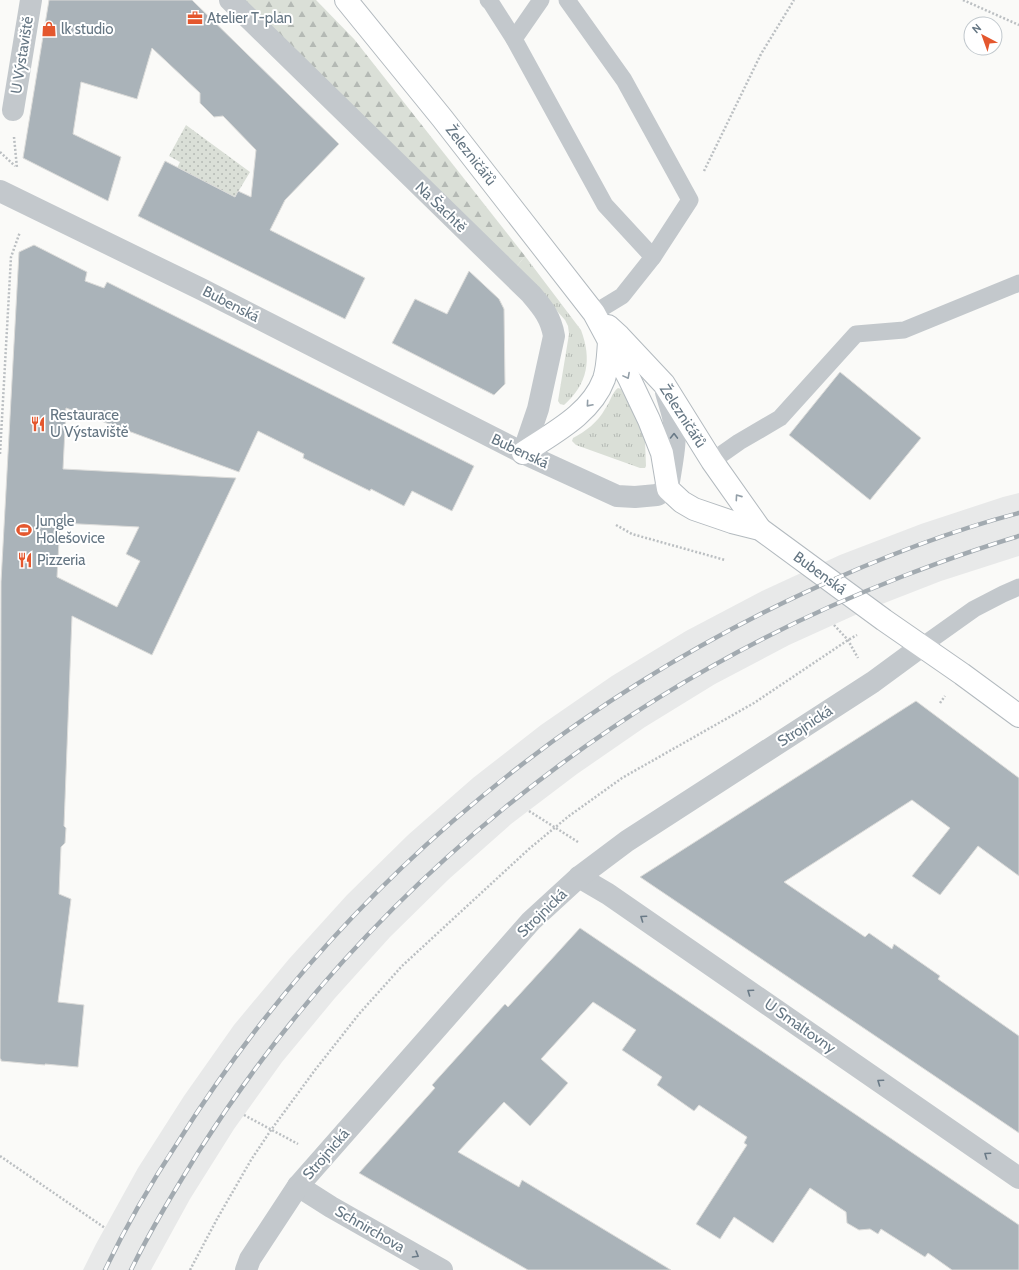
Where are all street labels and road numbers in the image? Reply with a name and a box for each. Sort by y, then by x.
street label: U Výstaviště [7,15,37,95]
street label: Železničářů [442,121,501,189]
street label: Na Šachtě [412,177,471,236]
street label: Bubenská [200,282,263,326]
street label: Železničářů [656,380,711,451]
street label: Bubenská [488,430,552,472]
street label: Bubenská [790,548,851,599]
street label: Strojnická [774,701,836,750]
street label: Strojnická [514,885,571,941]
street label: U Smaltovny [761,995,839,1057]
street label: Strojnická [299,1124,354,1183]
street label: Schnirchova [332,1202,409,1257]

